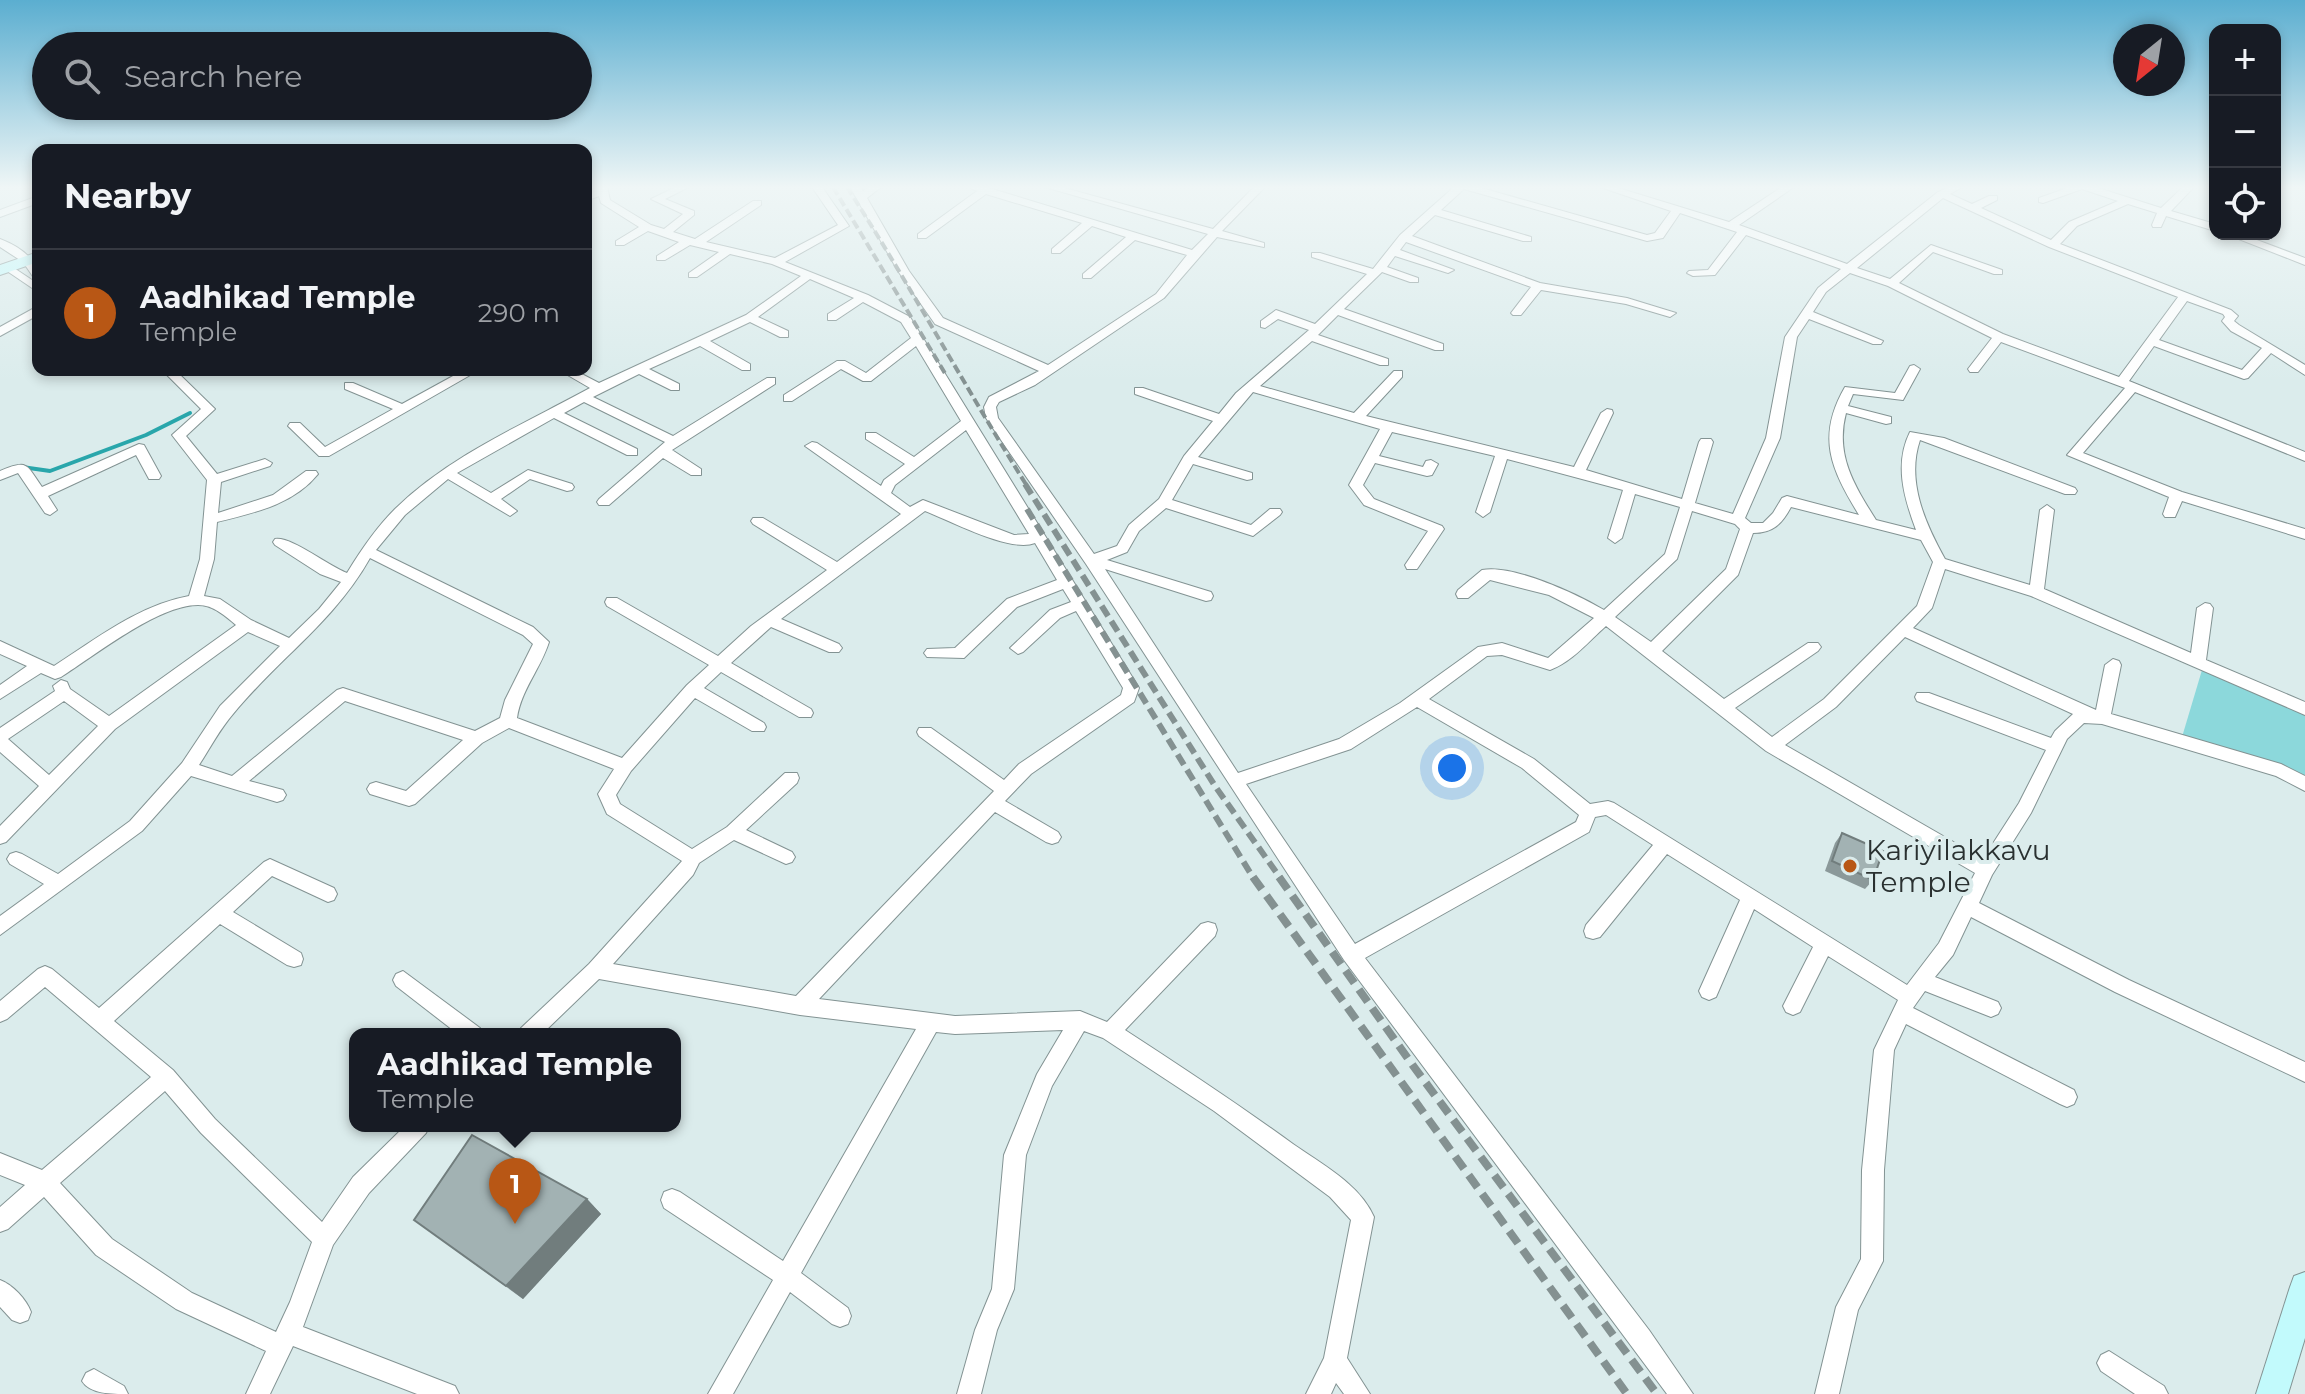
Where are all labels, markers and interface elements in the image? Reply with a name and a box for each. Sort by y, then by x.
north arrow [2113,24,2185,96]
map controls [2209,24,2281,240]
button: + [2209,24,2281,96]
search box [32,32,592,120]
icon: search [60,54,104,98]
text: Search here [124,58,302,95]
button: − [2209,96,2281,168]
button: locate [2209,168,2281,240]
text: Nearby [64,175,191,217]
text: Aadhikad Temple [140,279,415,316]
text: 1 [85,297,95,329]
text: 290 m [478,297,560,329]
text: Temple [140,316,237,348]
your location [1432,748,1472,788]
place label: Kariyilakkavu Temple [1866,833,2051,899]
marker: Kariyilakkavu Temple [1841,857,1859,875]
popup [349,1028,681,1132]
text: Aadhikad Temple [377,1046,653,1083]
text: Temple [377,1083,474,1115]
pin: 1 [489,1158,541,1224]

